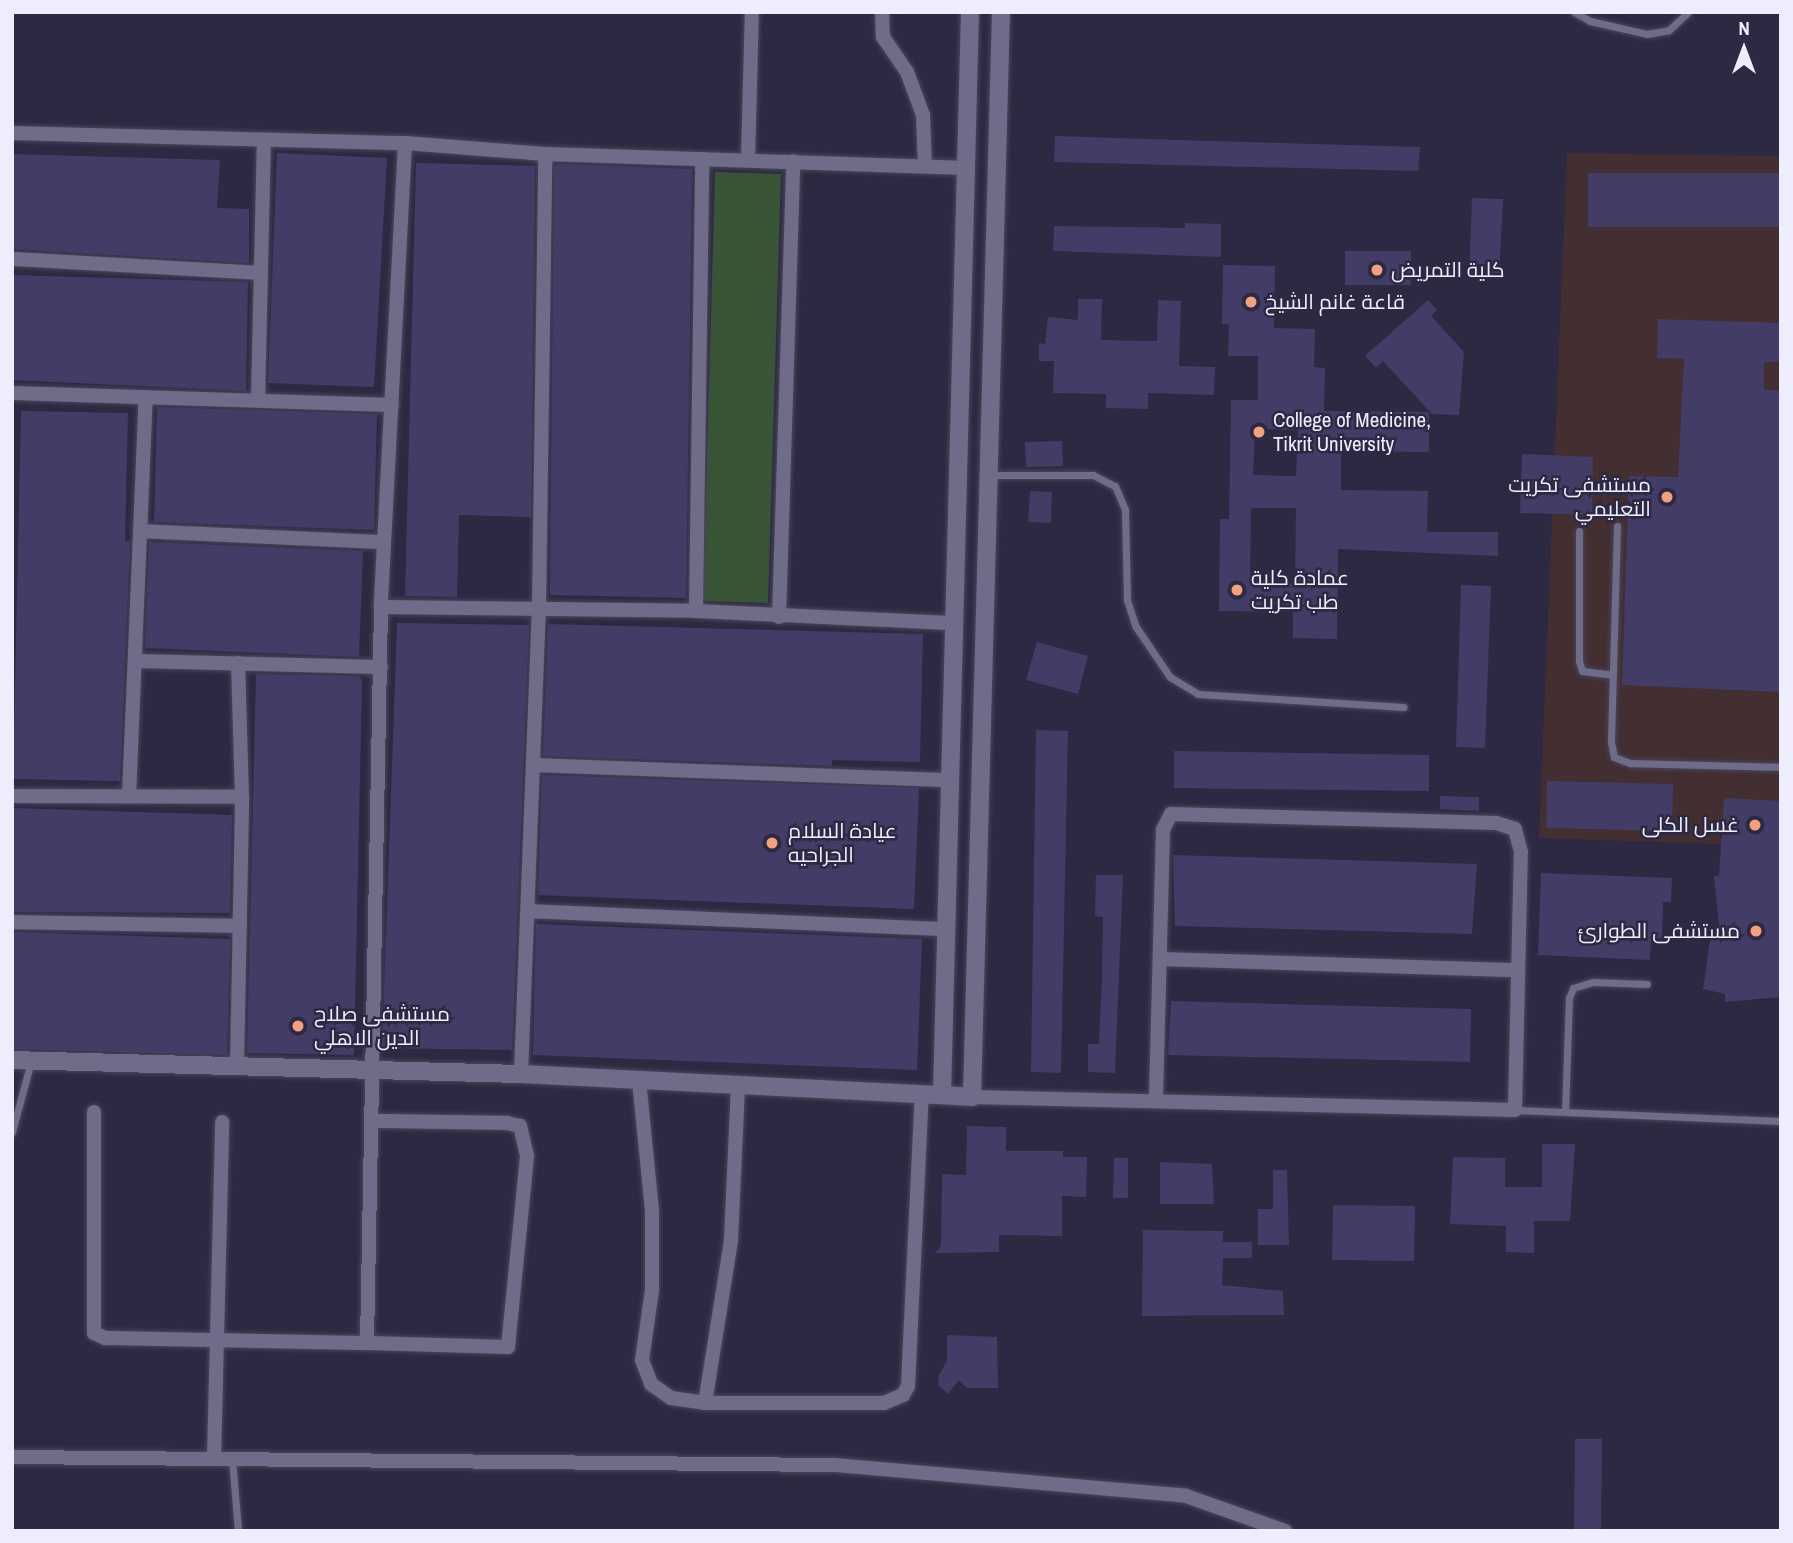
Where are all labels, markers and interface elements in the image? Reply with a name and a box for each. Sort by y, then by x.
north arrow [1709,14,1779,84]
text: N [1738,15,1750,41]
place label: كلية التمريض [1391,257,1505,283]
marker: كلية التمريض [1369,262,1385,278]
place label: قاعة غانم الشيخ [1265,289,1405,315]
marker: قاعة غانم الشيخ [1243,294,1259,310]
place label: College of Medicine, Tikrit University [1273,407,1431,457]
marker: College of Medicine, Tikrit University [1251,424,1267,440]
place label: مستشفى تكريت التعليمي [1508,472,1651,522]
marker: مستشفى تكريت التعليمي [1657,487,1677,507]
place label: عمادة كلية طب تكريت [1251,565,1349,615]
marker: عمادة كلية طب تكريت [1229,582,1245,598]
place label: غسل الكلى [1642,812,1739,838]
marker: غسل الكلى [1745,815,1765,835]
place label: عيادة السلام الجراحيه [788,818,897,868]
marker: عيادة السلام الجراحيه [762,833,782,853]
place label: مستشفى الطوارئ [1578,918,1740,944]
marker: مستشفى الطوارئ [1746,921,1766,941]
place label: مستشفى صلاح الدين الاهلي [314,1001,450,1051]
marker: مستشفى صلاح الدين الاهلي [288,1016,308,1036]

